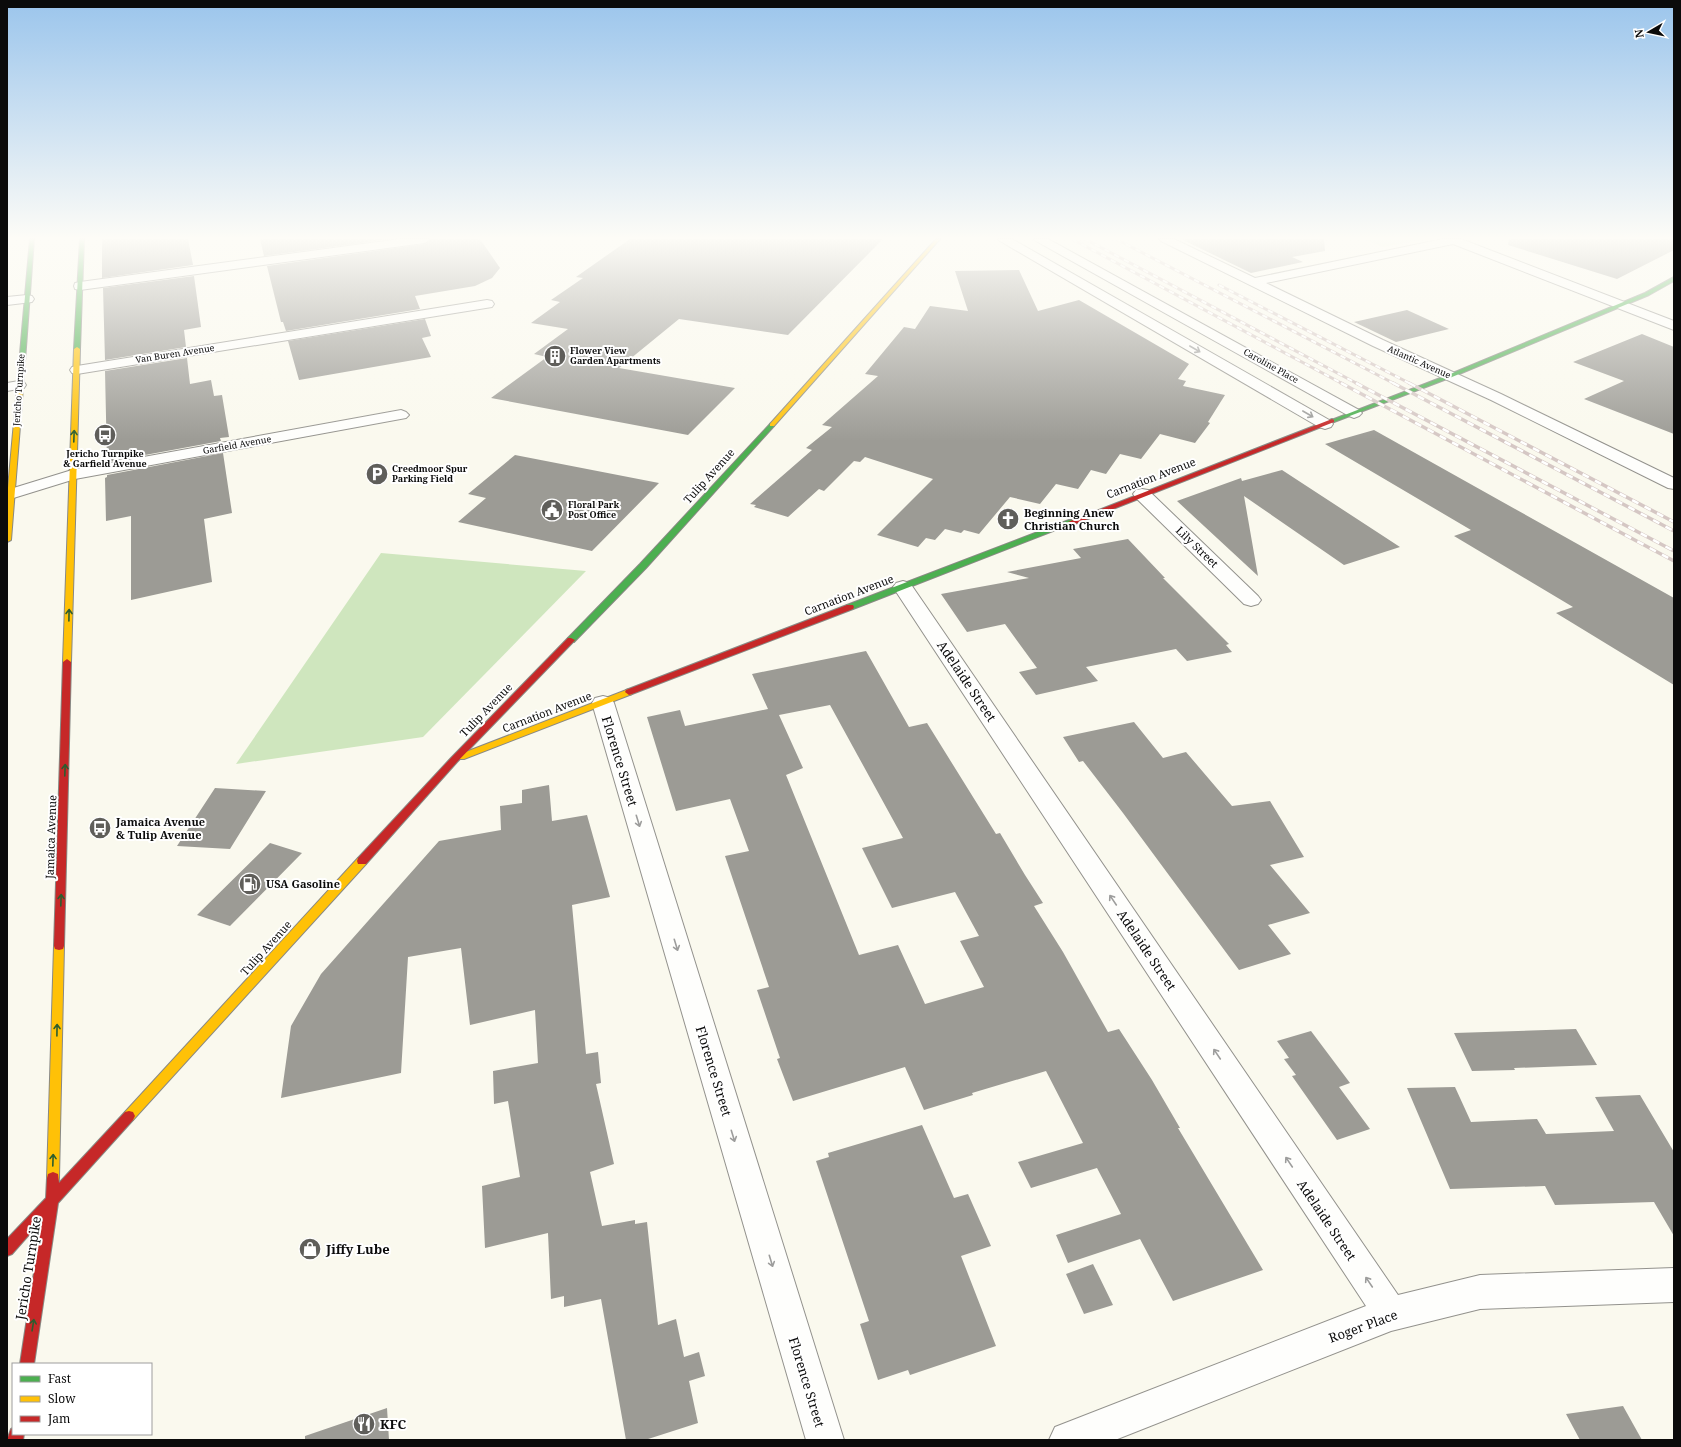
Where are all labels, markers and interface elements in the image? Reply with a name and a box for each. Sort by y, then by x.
north arrow [1629,12,1669,52]
text: N [1630,28,1647,39]
street label: Van Buren Avenue [135,341,215,366]
street label: Atlantic Avenue [1385,342,1453,381]
building icon: Flower View Garden Apartments [542,343,568,369]
place label: Flower View Garden Apartments [570,344,661,367]
street label: Caroline Place [1241,345,1301,386]
one-way arrow [1189,346,1201,354]
street label: Jericho Turnpike [9,353,28,428]
one-way arrow [1302,411,1314,419]
bus stop icon: Jericho Turnpike & Garfield Avenue [92,422,118,448]
one-way arrow [70,430,78,443]
street label: Garfield Avenue [202,432,272,457]
street label: Tulip Avenue [680,445,738,507]
place label: Jericho Turnpike & Garfield Avenue [63,447,147,470]
street label: Carnation Avenue [1104,454,1198,501]
parking icon: Creedmoor Spur Parking Field [364,461,390,487]
place label: Creedmoor Spur Parking Field [392,462,468,485]
public building icon: Floral Park Post Office [539,497,565,523]
place label: Floral Park Post Office [568,498,620,521]
place label: Beginning Anew Christian Church [1024,505,1120,533]
church icon: Beginning Anew Christian Church [995,506,1021,532]
street label: Lily Street [1173,523,1222,571]
street label: Carnation Avenue [802,571,896,618]
one-way arrow [65,609,73,622]
street label: Adelaide Street [933,637,1001,725]
street label: Tulip Avenue [456,679,515,740]
street label: Carnation Avenue [500,688,594,735]
street label: Florence Street [598,714,642,809]
one-way arrow [61,764,68,777]
street label: Jamaica Avenue [42,795,59,880]
place label: Jamaica Avenue & Tulip Avenue [115,814,205,842]
one-way arrow [635,814,642,827]
bus stop icon: Jamaica Avenue & Tulip Avenue [87,815,113,841]
fuel station icon: USA Gasoline [237,871,263,897]
place label: USA Gasoline [266,876,340,891]
one-way arrow [57,894,64,907]
one-way arrow [1109,895,1117,906]
street label: Adelaide Street [1113,906,1181,994]
street label: Tulip Avenue [237,917,295,979]
one-way arrow [673,938,680,951]
one-way arrow [53,1024,61,1037]
street label: Florence Street [692,1024,736,1119]
one-way arrow [1212,1048,1220,1060]
one-way arrow [730,1130,738,1142]
one-way arrow [49,1154,57,1167]
one-way arrow [1285,1157,1293,1168]
street label: Adelaide Street [1293,1176,1361,1264]
street label: Jericho Turnpike [11,1215,45,1322]
shop icon: Jiffy Lube [297,1236,323,1262]
place label: Jiffy Lube [325,1240,390,1258]
one-way arrow [768,1254,775,1267]
one-way arrow [1365,1277,1373,1288]
street label: Roger Place [1326,1305,1400,1347]
one-way arrow [29,1319,37,1332]
street label: Florence Street [785,1335,829,1430]
legend [12,1363,152,1435]
text: Fast [48,1370,71,1387]
text: Slow [48,1390,76,1407]
text: Jam [47,1410,70,1427]
restaurant icon: KFC [351,1411,377,1437]
place label: KFC [380,1415,407,1433]

